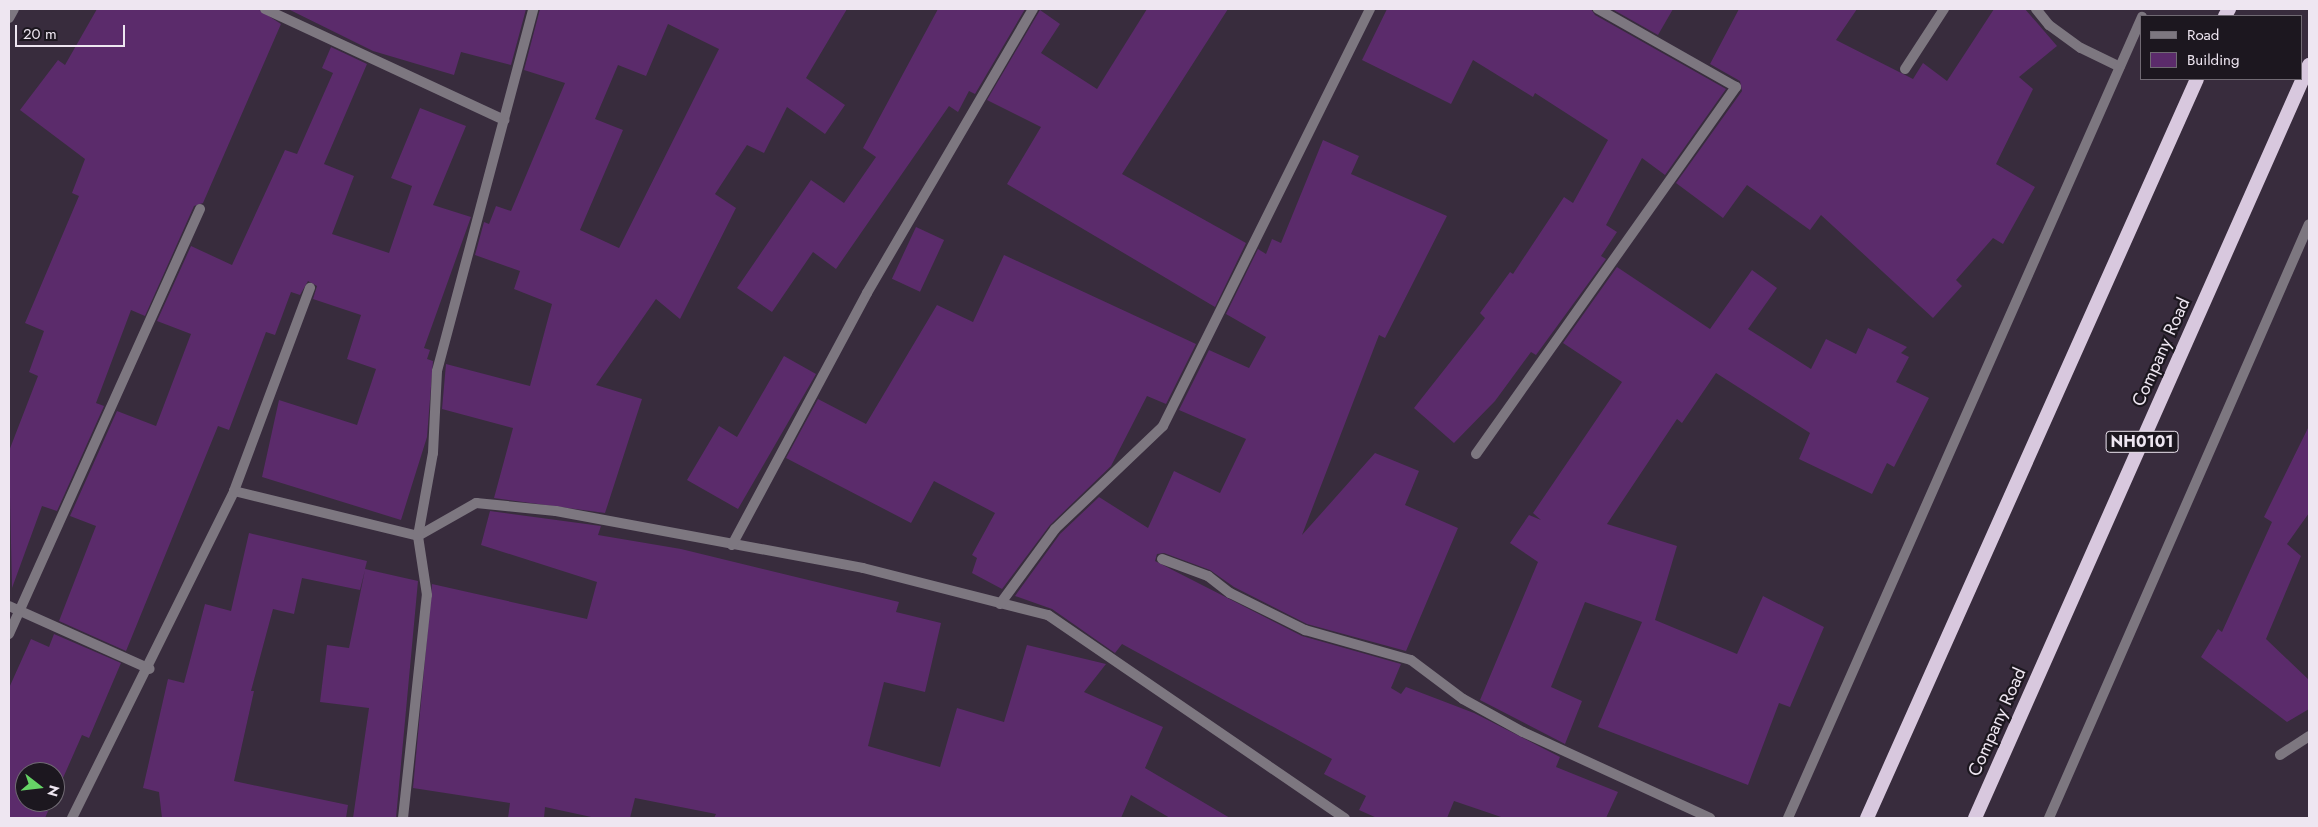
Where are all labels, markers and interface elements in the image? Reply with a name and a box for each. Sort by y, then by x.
scale bar [18,15,128,47]
legend [2140,15,2303,80]
text: 20 m [23,23,57,45]
text: Road [2187,24,2219,46]
text: Building [2187,49,2239,71]
street label: Company Road [2127,294,2195,410]
road number: NH0101 [2104,428,2180,456]
street label: Company Road [1963,664,2031,780]
north arrow [15,762,65,812]
text: N [42,783,65,799]

